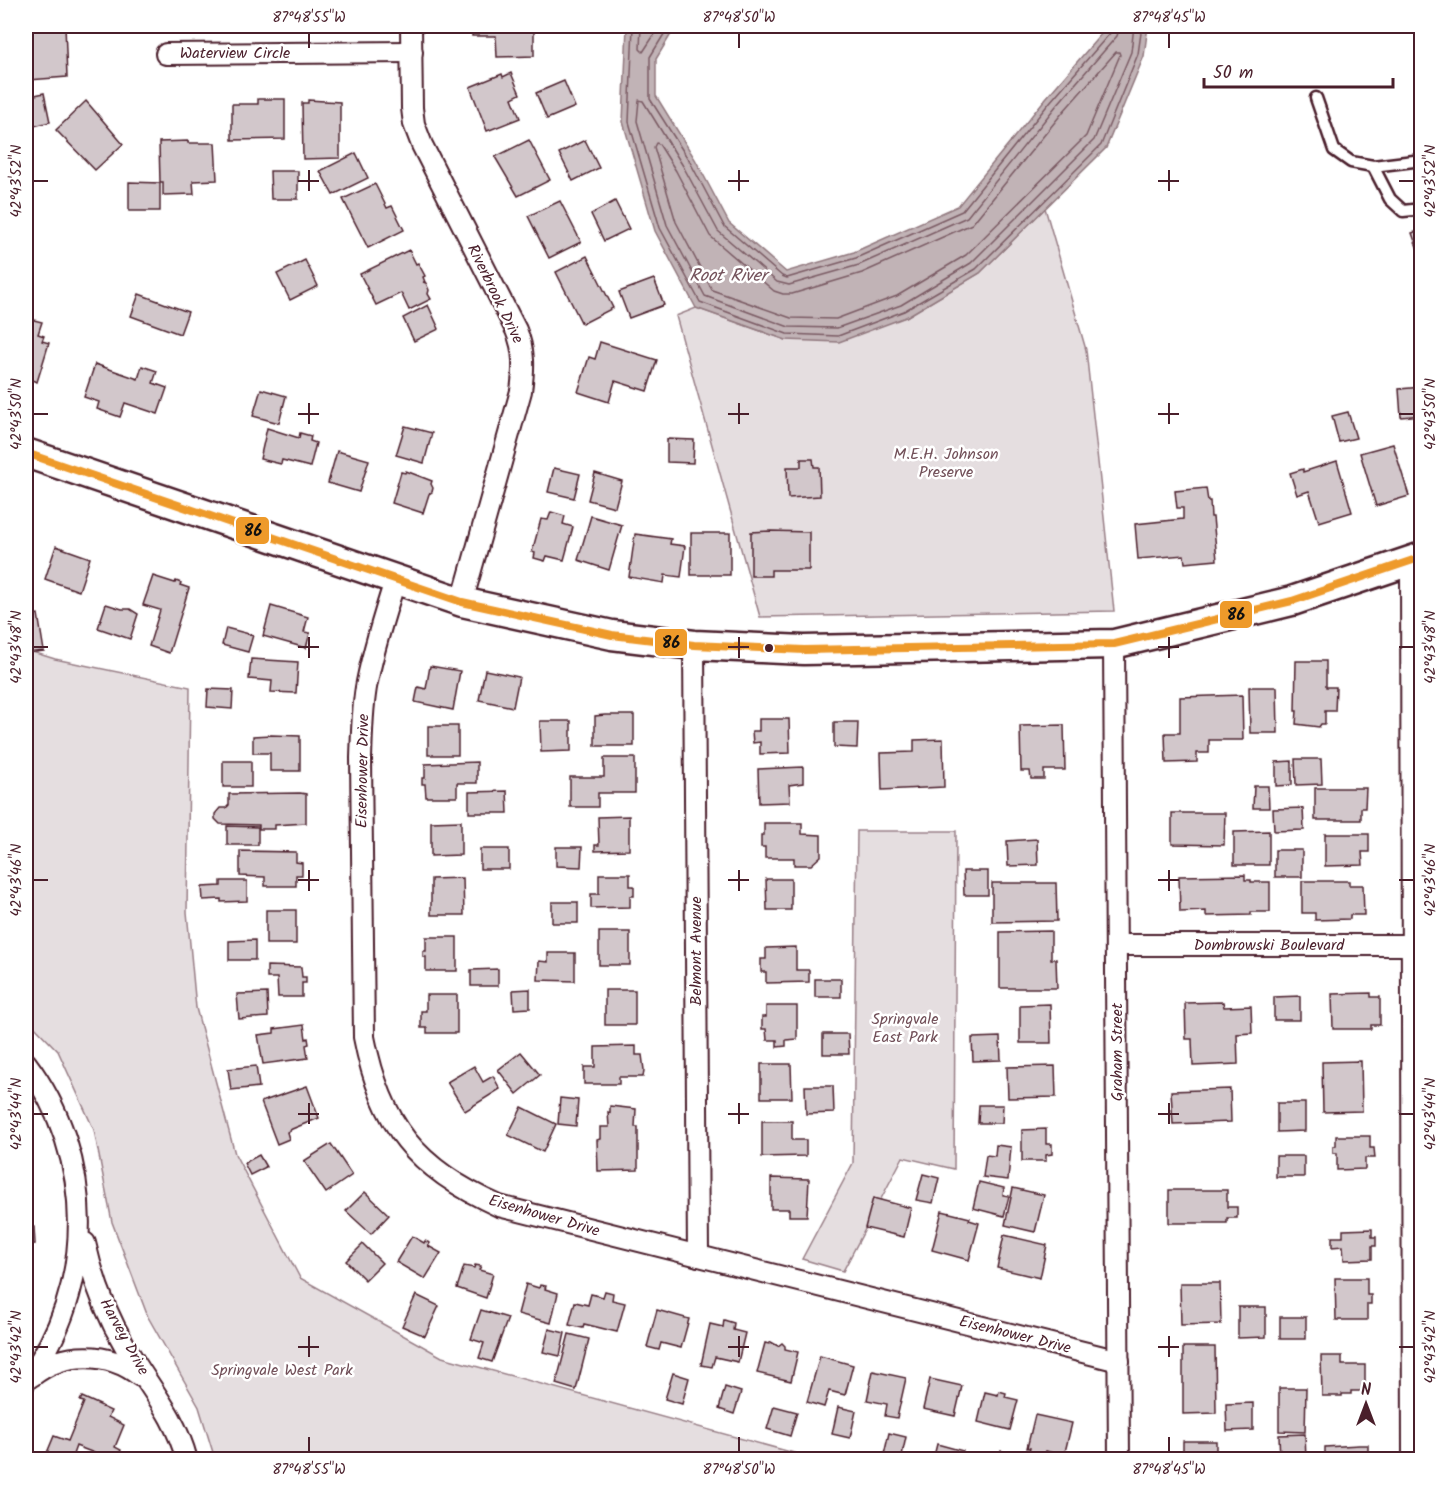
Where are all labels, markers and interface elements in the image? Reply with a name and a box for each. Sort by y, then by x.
text: 87°48'55"W [272,6,346,30]
text: 87°48'50"W [703,6,776,30]
text: 87°48'45"W [1132,6,1206,30]
street label: Waterview Circle [180,41,290,66]
scale bar [1204,51,1393,89]
text: 50 m [1213,59,1253,88]
text: 42°43'52"N [5,145,29,217]
text: 42°43'52"N [1419,145,1443,217]
street label: Riverbrook Drive [460,240,530,348]
water label: Root River [689,262,771,291]
text: 42°43'50"N [5,378,29,450]
text: 42°43'50"N [1419,378,1443,450]
park label: M.E.H. Johnson Preserve [894,442,998,485]
line badge: 86 [235,516,270,545]
text: 86 [244,519,262,544]
line badge: 86 [1219,600,1253,629]
text: 86 [1227,603,1245,628]
text: 42°43'48"N [5,610,29,684]
text: 42°43'48"N [1419,610,1443,684]
line badge: 86 [654,628,688,657]
text: 86 [662,631,680,656]
unlabelled marker [763,642,775,654]
street label: Eisenhower Drive [350,713,376,829]
text: 42°43'46"N [5,844,29,916]
text: 42°43'46"N [1419,844,1443,916]
street label: Belmont Avenue [684,896,709,1006]
street label: Dombrowski Boulevard [1194,933,1345,958]
street label: Graham Street [1105,1002,1130,1101]
park label: Springvale East Park [872,1007,938,1050]
text: 42°43'44"N [5,1078,29,1150]
text: 42°43'44"N [1419,1078,1443,1150]
street label: Eisenhower Drive [485,1188,603,1244]
street label: Harvey Drive [93,1294,155,1380]
street label: Eisenhower Drive [956,1309,1074,1361]
text: 42°43'42"N [5,1310,29,1384]
text: 42°43'42"N [1419,1310,1443,1384]
park label: Springvale West Park [211,1358,353,1383]
north arrow [1336,1374,1396,1434]
text: N [1361,1378,1371,1403]
text: 87°48'55"W [272,1458,346,1482]
text: 87°48'50"W [703,1458,776,1482]
text: 87°48'45"W [1132,1458,1206,1482]

